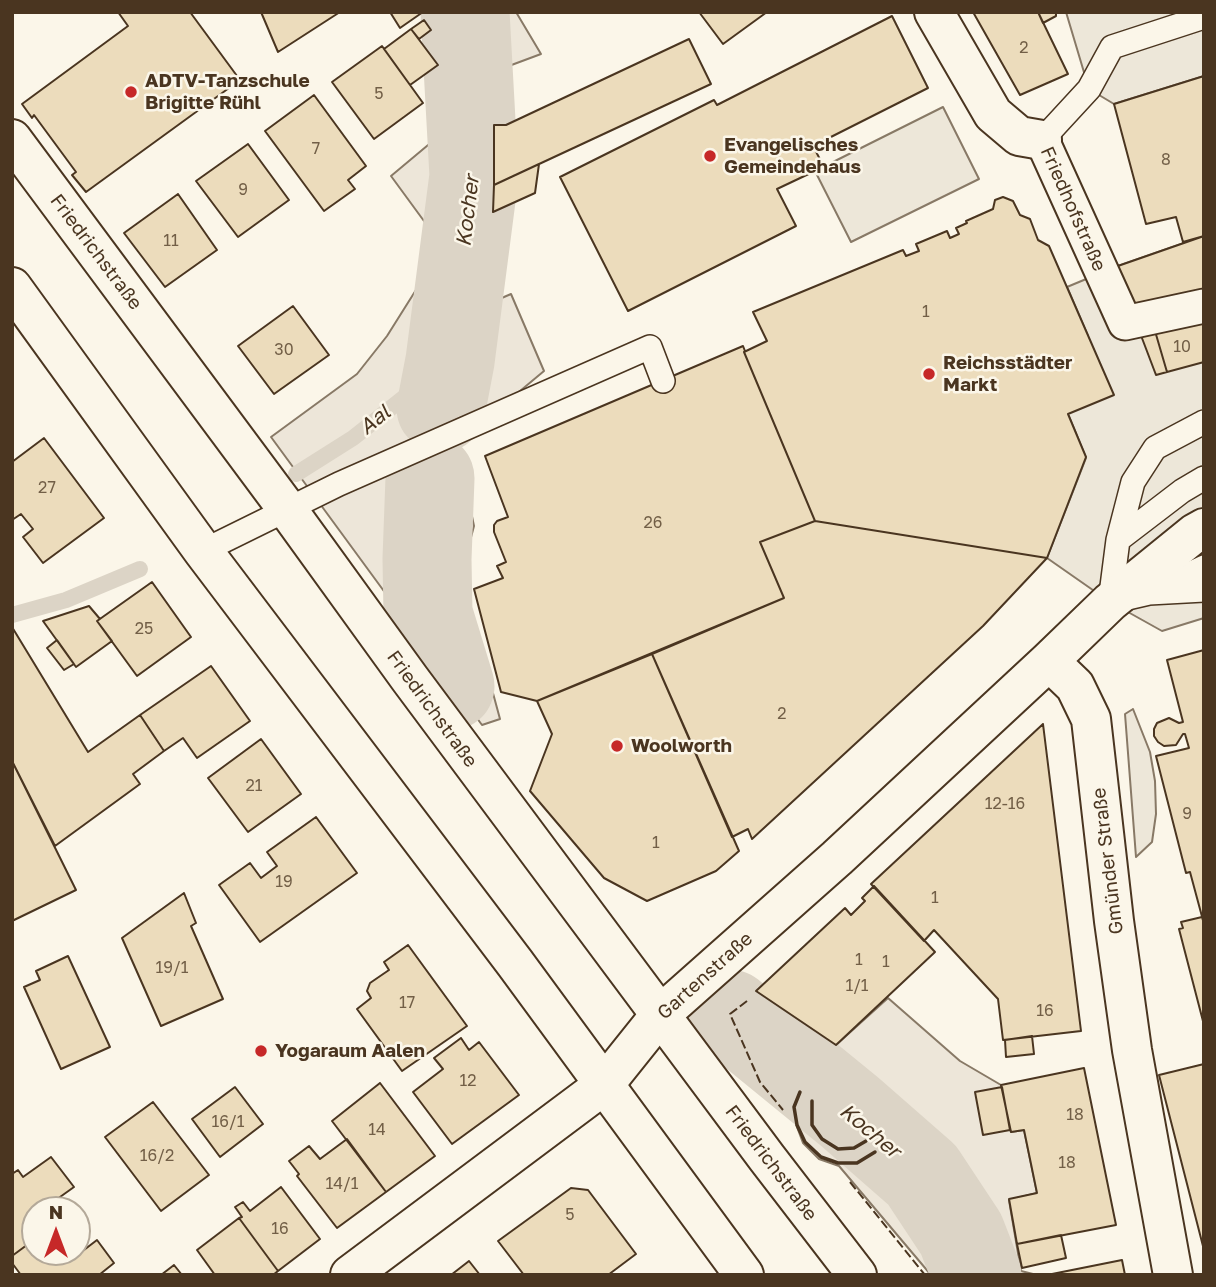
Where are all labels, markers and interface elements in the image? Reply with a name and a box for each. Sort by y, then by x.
house number: 2 [1019,38,1029,58]
place label: ADTV-Tanzschule Brigitte Rühl [145,70,310,114]
marker: ADTV-Tanzschule Brigitte Rühl [123,84,139,100]
house number: 5 [374,84,384,104]
place label: Evangelisches Gemeindehaus [724,134,861,178]
house number: 7 [312,139,320,159]
street label: Friedhofstraße [1035,143,1111,275]
marker: Evangelisches Gemeindehaus [702,148,718,164]
house number: 8 [1161,150,1171,170]
water label: Kocher [451,174,485,248]
house number: 9 [238,180,248,200]
street label: Friedrichstraße [45,190,147,314]
house number: 11 [163,231,179,251]
house number: 1 [922,302,930,322]
house number: 10 [1173,337,1191,357]
house number: 30 [274,340,294,360]
place label: Reichsstädter Markt [943,352,1072,396]
marker: Reichsstädter Markt [921,366,937,382]
water label: Aal [354,400,396,440]
house number: 27 [38,478,56,498]
house number: 26 [644,513,662,533]
house number: 25 [135,619,153,639]
street label: Friedrichstraße [382,646,482,772]
house number: 2 [777,704,787,724]
place label: Woolworth [631,735,732,757]
marker: Woolworth [609,738,625,754]
house number: 21 [245,776,263,796]
street label: Gmünder Straße [1088,786,1128,936]
house number: 12-16 [985,794,1025,814]
house number: 9 [1182,804,1192,824]
house number: 1 [652,833,660,853]
house number: 19 [275,872,293,892]
house number: 1 [931,888,939,908]
street label: Gartenstraße [653,927,757,1025]
house number: 1 [855,950,863,970]
house number: 1 [882,952,890,972]
house number: 19/1 [156,958,188,978]
house number: 1/1 [845,976,869,996]
house number: 17 [399,993,415,1013]
house number: 16 [1036,1001,1054,1021]
place label: Yogaraum Aalen [275,1040,425,1062]
marker: Yogaraum Aalen [253,1043,269,1059]
house number: 12 [459,1071,477,1091]
water label: Kocher [835,1098,905,1164]
street label: Friedrichstraße [720,1101,822,1225]
house number: 18 [1066,1105,1084,1125]
house number: 16/1 [212,1112,244,1132]
house number: 14 [368,1120,386,1140]
house number: 16/2 [140,1146,174,1166]
house number: 18 [1058,1153,1076,1173]
house number: 14/1 [326,1174,358,1194]
north arrow [21,1196,91,1266]
text: N [49,1200,63,1223]
house number: 5 [565,1205,575,1225]
house number: 16 [271,1219,289,1239]

